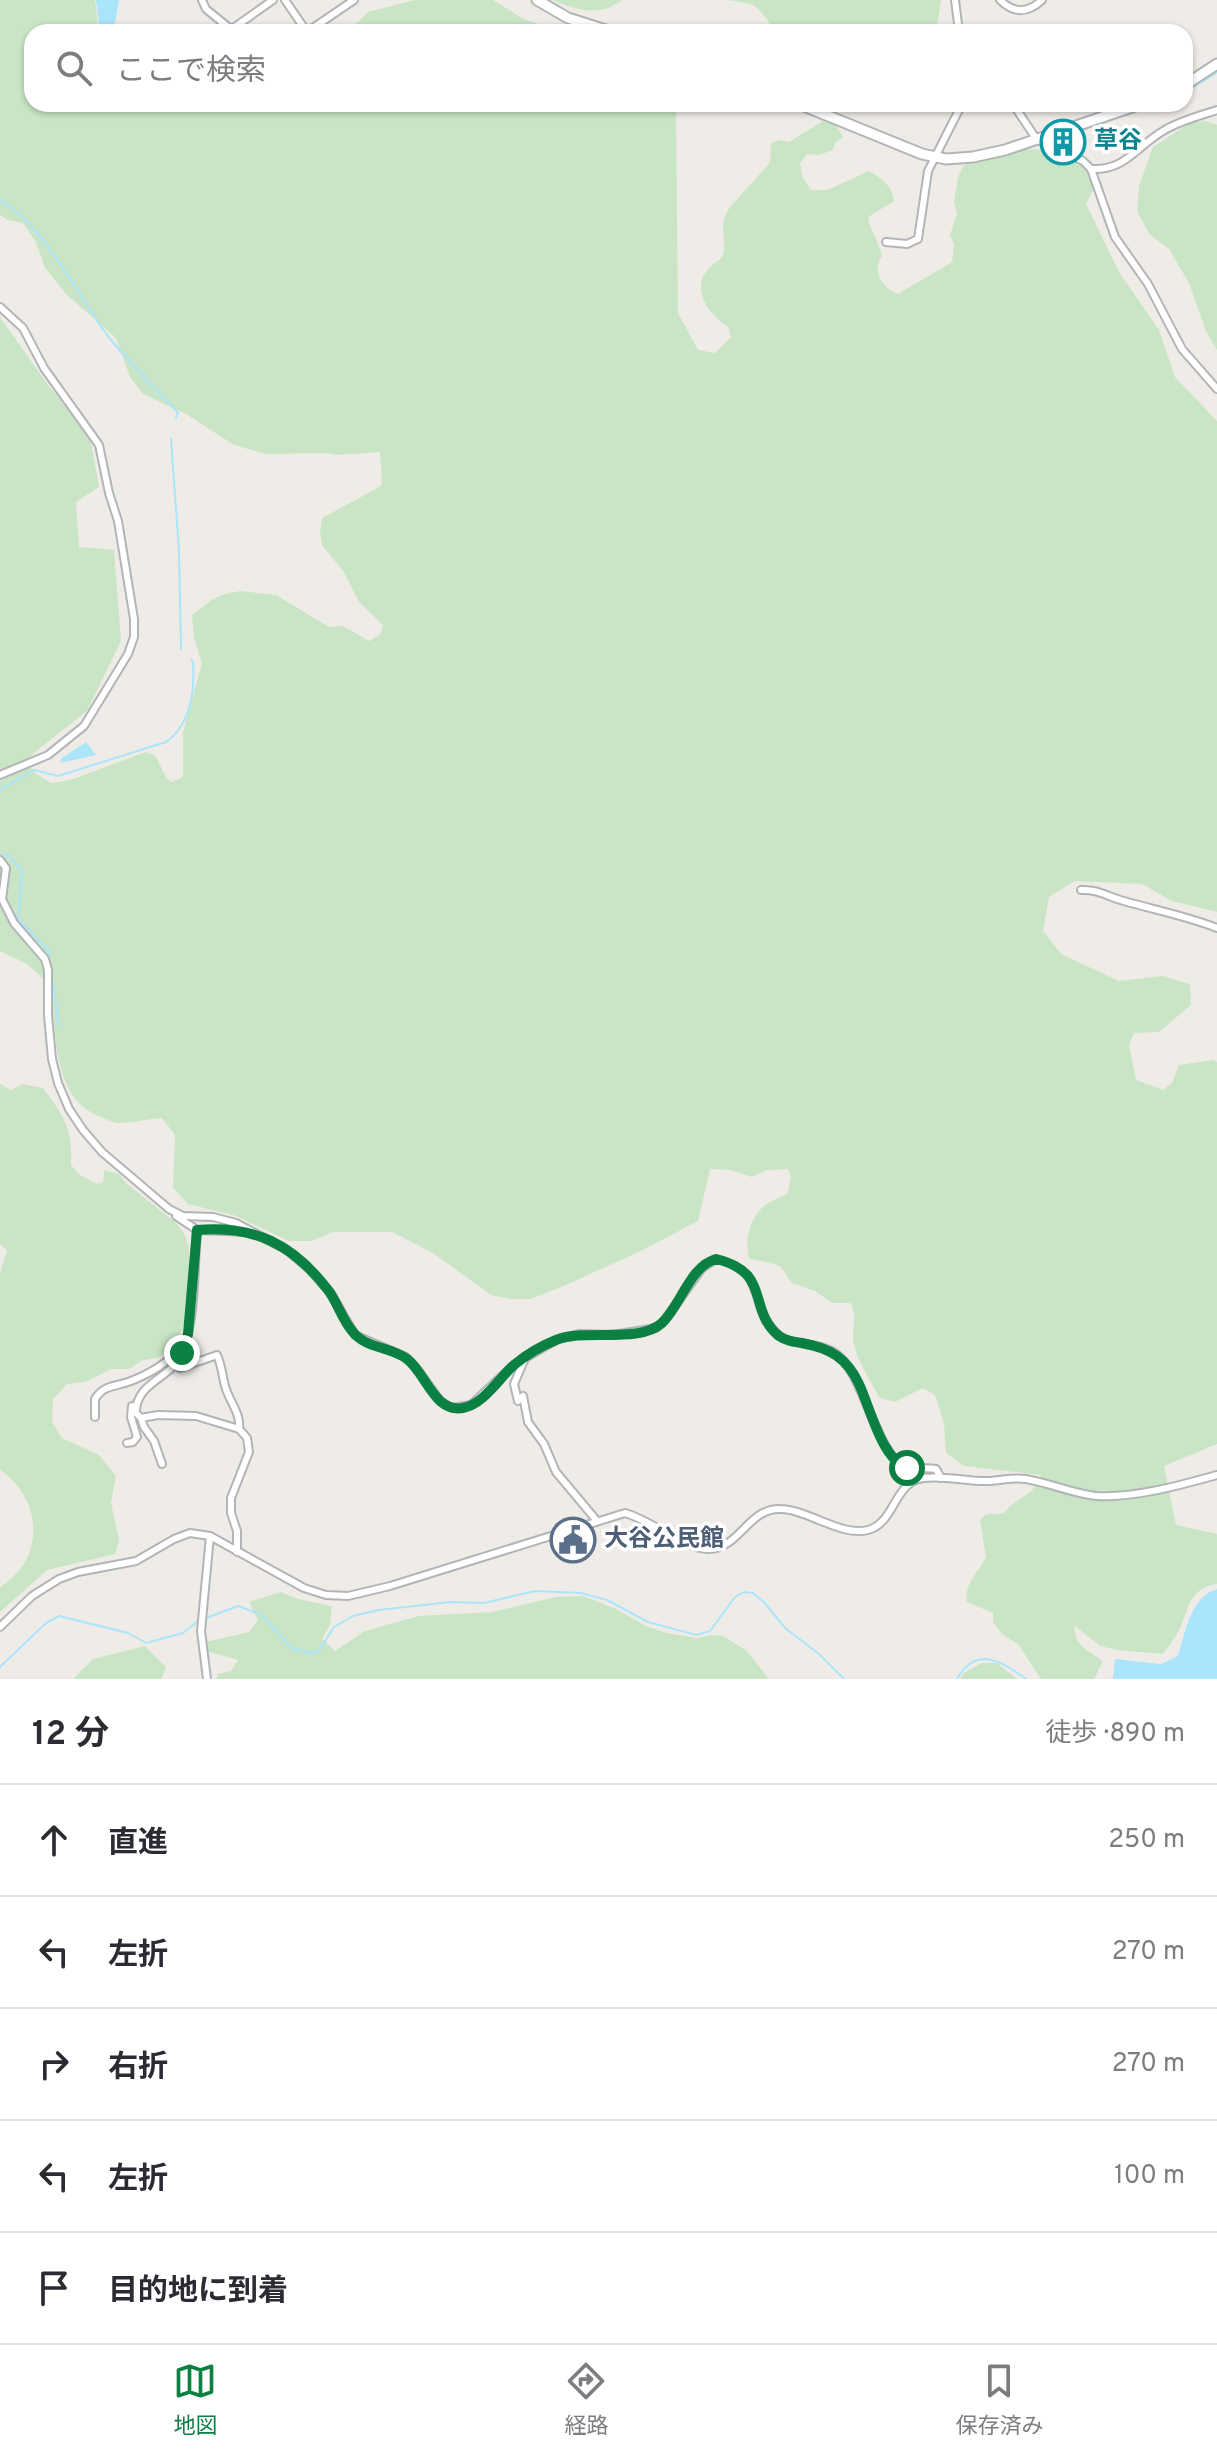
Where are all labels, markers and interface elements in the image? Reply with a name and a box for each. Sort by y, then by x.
search box [24,24,1193,112]
icon: search [52,46,96,90]
text: ここで検索 [116,54,266,91]
building icon: 草谷 [1039,118,1087,166]
place label: 草谷 [1094,127,1142,157]
route end [164,1335,200,1371]
route start [889,1450,925,1486]
public building icon: 大谷公民館 [549,1516,597,1564]
place label: 大谷公民館 [604,1525,724,1555]
text: 12 分 [32,1714,109,1757]
text: 徒歩 · 890 m [1045,1718,1185,1751]
icon: ahead [32,1818,76,1862]
text: 250 m [1108,1824,1185,1857]
text: 直進 [108,1826,168,1863]
icon: left [32,1930,76,1974]
text: 270 m [1112,1936,1185,1969]
text: 左折 [108,1938,168,1975]
icon: right [32,2042,76,2086]
text: 270 m [1112,2048,1185,2081]
text: 右折 [108,2050,168,2087]
icon: left [32,2154,76,2198]
text: 100 m [1114,2160,1185,2193]
text: 左折 [108,2162,168,2199]
icon: arrive [32,2266,76,2310]
text: 目的地に到着 [108,2274,288,2311]
tab: 地図 [173,2359,218,2441]
tab: 経路 [564,2359,609,2441]
tab: 保存済み [955,2359,1044,2441]

